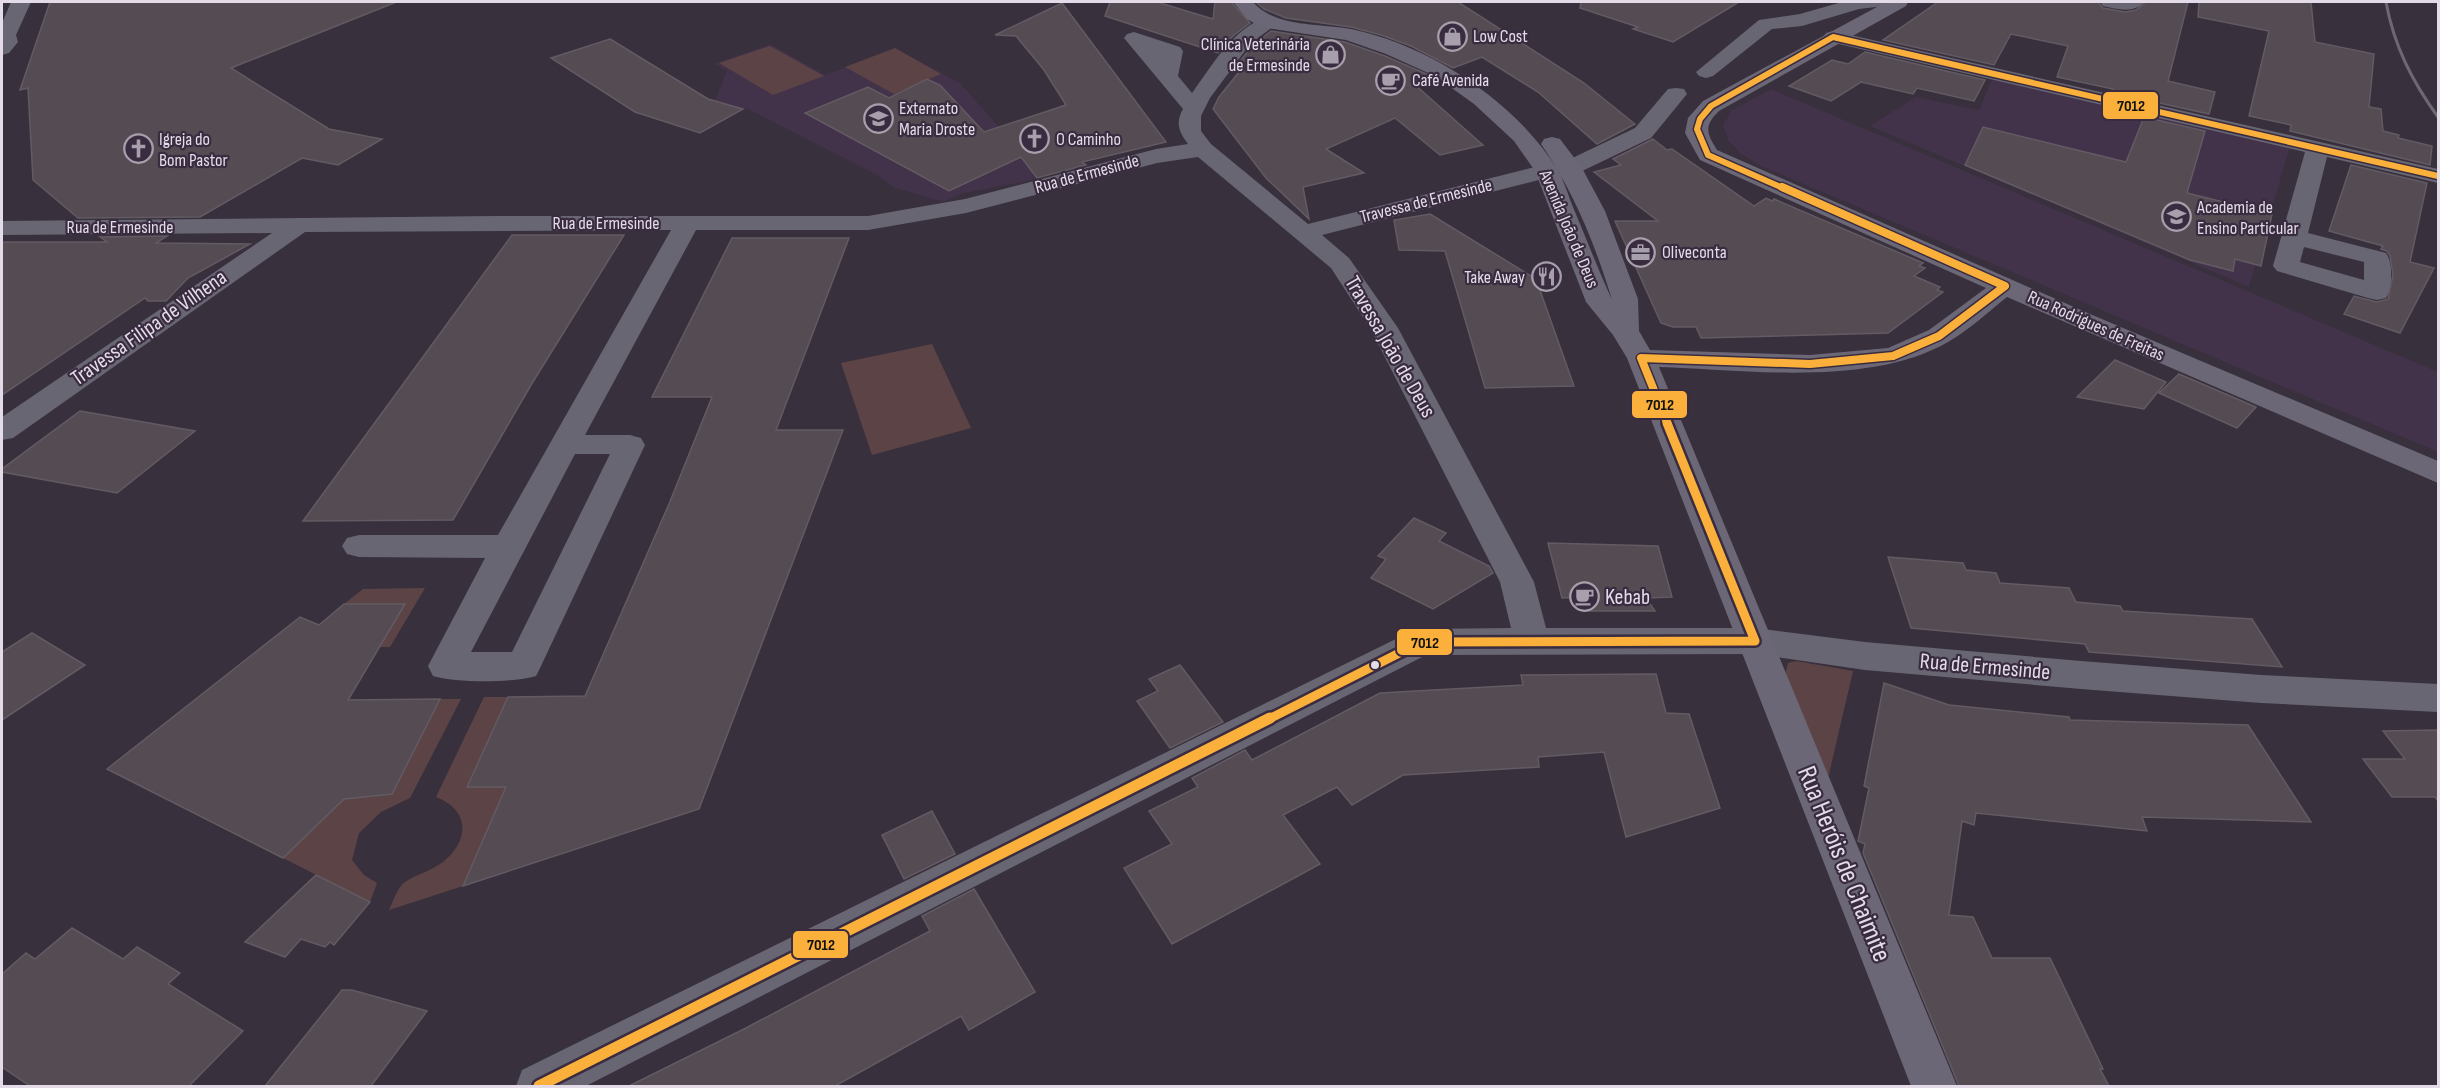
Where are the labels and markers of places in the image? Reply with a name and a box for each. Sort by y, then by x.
shop icon: Low Cost [1436,20,1468,52]
place label: Low Cost [1473,26,1528,47]
place label: Clínica Veterinária de Ermesinde [1201,34,1310,76]
shop icon: Clínica Veterinária de Ermesinde [1315,38,1347,70]
cafe icon: Café Avenida [1375,64,1407,96]
place label: Café Avenida [1412,70,1489,91]
place label: Externato Maria Droste [899,98,975,140]
school or university icon: Externato Maria Droste [862,102,894,134]
church icon: O Caminho [1019,123,1051,155]
place label: Igreja do Bom Pastor [159,129,228,171]
place label: O Caminho [1056,129,1121,150]
church icon: Igreja do Bom Pastor [122,133,154,165]
place label: Academia de Ensino Particular [2196,197,2299,239]
school or university icon: Academia de Ensino Particular [2160,201,2192,233]
office icon: Oliveconta [1625,236,1657,268]
place label: Oliveconta [1662,242,1727,263]
restaurant icon: Take Away [1530,261,1562,293]
place label: Take Away [1464,267,1525,288]
cafe icon: Kebab [1568,581,1600,613]
place label: Kebab [1605,584,1650,611]
unlabelled marker [1369,659,1381,671]

